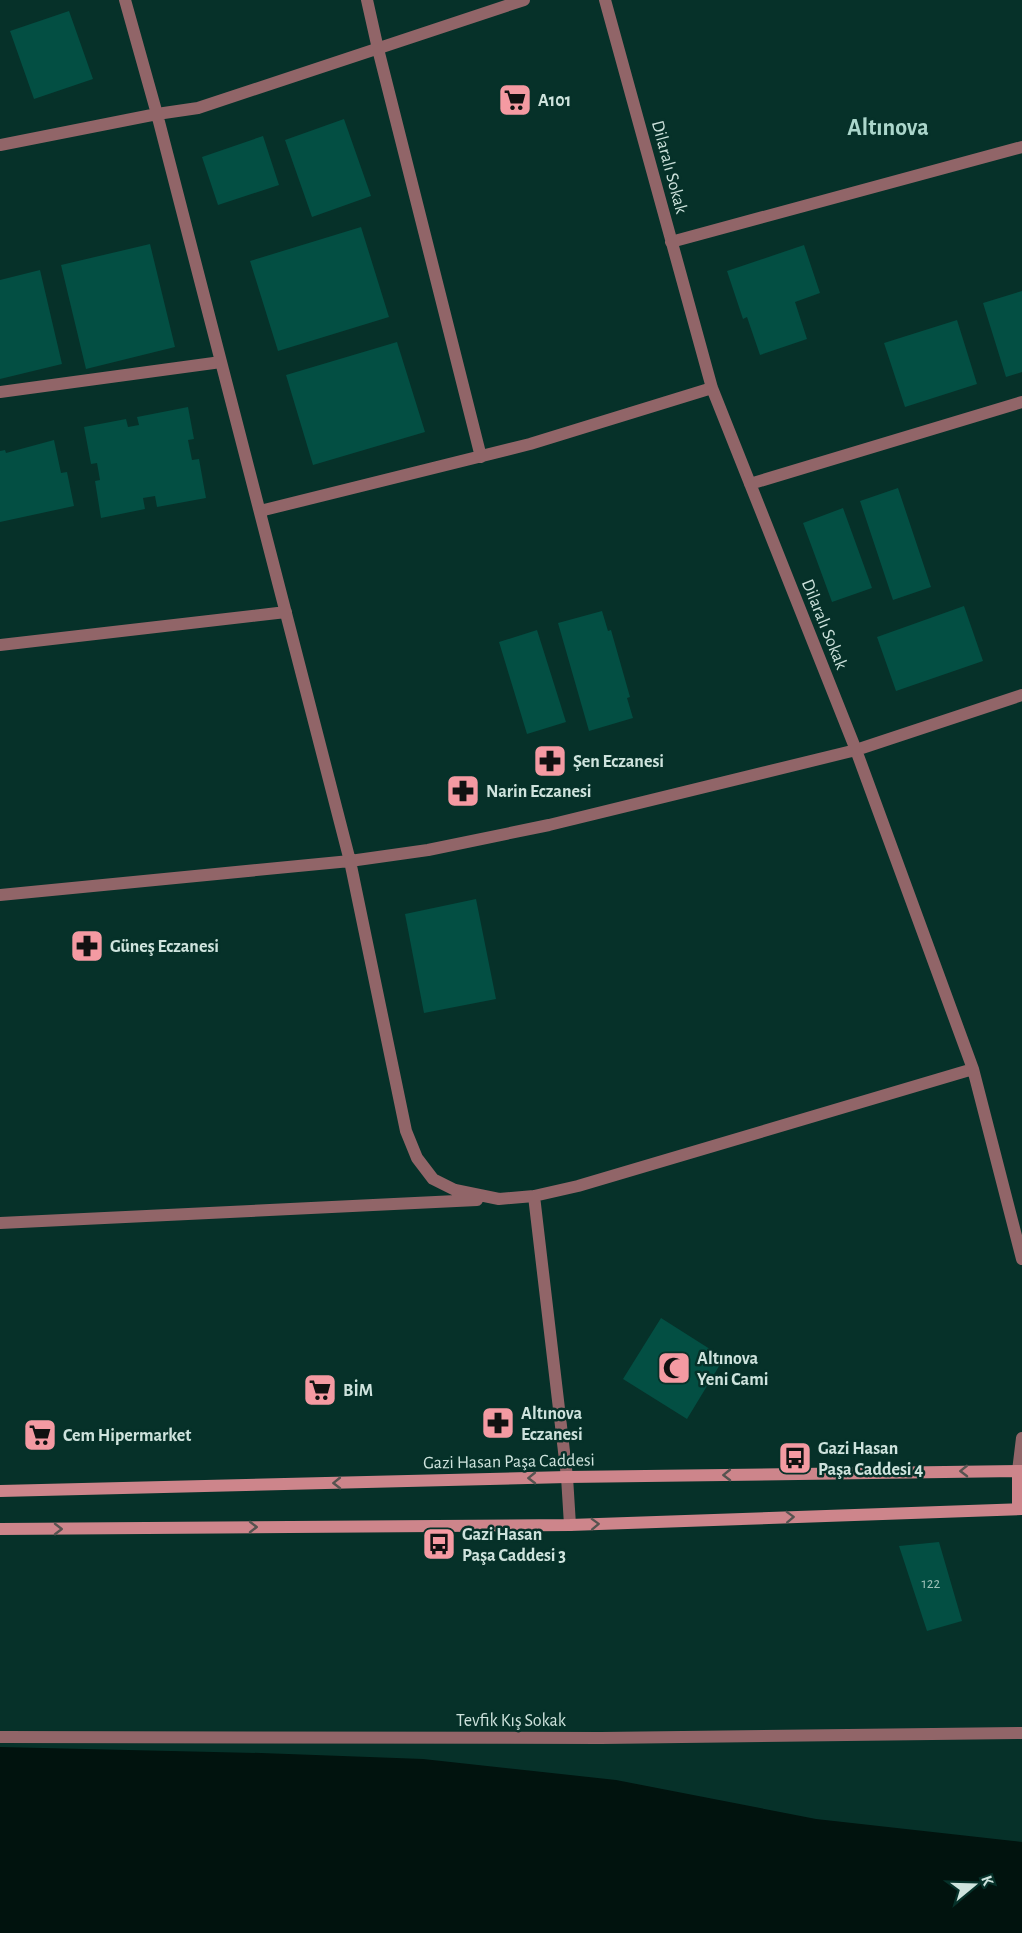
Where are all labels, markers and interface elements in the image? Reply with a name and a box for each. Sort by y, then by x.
supermarket icon: A101 [497,82,533,118]
place label: A101 [538,92,571,110]
district label: Altınova [847,116,929,140]
street label: Dilaralı Sokak [648,119,690,217]
street label: Dilaralı Sokak [798,577,851,673]
pharmacy icon: Şen Eczanesi [532,743,568,779]
place label: Şen Eczanesi [573,753,664,771]
pharmacy icon: Narin Eczanesi [445,773,481,809]
place label: Narin Eczanesi [486,783,592,801]
pharmacy icon: Güneş Eczanesi [69,928,105,964]
place label: Güneş Eczanesi [110,938,219,956]
mosque icon: Altınova Yeni Cami [656,1350,692,1386]
place label: Altınova Yeni Cami [697,1350,768,1389]
supermarket icon: BİM [302,1372,338,1408]
place label: BİM [343,1379,373,1400]
pharmacy icon: Altınova Eczanesi [480,1405,516,1441]
place label: Altınova Eczanesi [521,1405,583,1444]
supermarket icon: Cem Hipermarket [22,1417,58,1453]
place label: Cem Hipermarket [63,1427,191,1445]
bus stop icon: Gazi Hasan Paşa Caddesi 4 [777,1440,813,1476]
place label: Gazi Hasan Paşa Caddesi 4 [818,1440,923,1479]
street label: Gazi Hasan Paşa Caddesi [423,1452,595,1472]
one-way arrow [959,1465,968,1478]
one-way arrow [722,1469,731,1481]
one-way arrow [527,1472,536,1484]
one-way arrow [332,1476,341,1489]
one-way arrow [786,1510,795,1523]
one-way arrow [591,1517,600,1530]
one-way arrow [249,1521,258,1533]
one-way arrow [54,1523,63,1535]
bus stop icon: Gazi Hasan Paşa Caddesi 3 [421,1526,457,1562]
place label: Gazi Hasan Paşa Caddesi 3 [462,1526,566,1565]
house number: 122 [922,1576,941,1591]
street label: Tevfik Kış Sokak [456,1712,567,1730]
north arrow [944,1855,1004,1915]
text: K [978,1873,997,1888]

